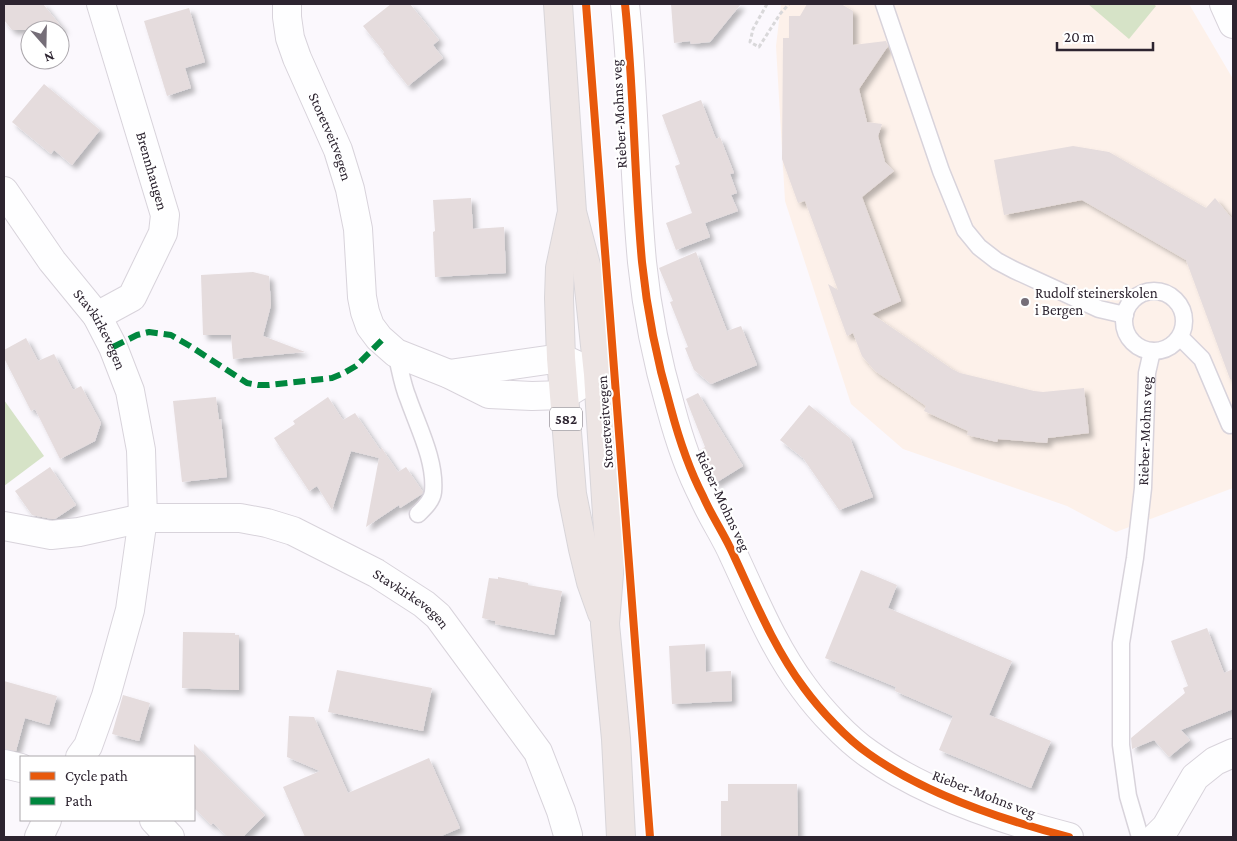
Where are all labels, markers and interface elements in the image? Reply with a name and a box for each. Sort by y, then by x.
north arrow [20,20,70,70]
scale bar [1057,20,1153,52]
text: 20 m [1064,29,1095,45]
text: N [42,48,57,67]
street label: Rieber-Mohns veg [608,59,631,169]
street label: Storetveitvegen [306,90,355,182]
street label: Brennhaugen [132,130,171,212]
place label: Rudolf steinerskolen i Bergen [1035,285,1158,319]
street label: Stavkirkevegen [70,286,129,372]
marker: Rudolf steinerskolen i Bergen [1019,296,1031,308]
street label: Storetveitvegen [594,375,617,469]
street label: Rieber-Mohns veg [1135,376,1156,486]
road number: 582 [550,408,582,430]
street label: Rieber-Mohns veg [692,448,753,554]
street label: Stavkirkevegen [370,565,453,632]
legend [20,756,195,821]
street label: Rieber-Mohns veg [930,767,1038,822]
text: Cycle path [65,768,128,785]
text: Path [65,793,92,809]

